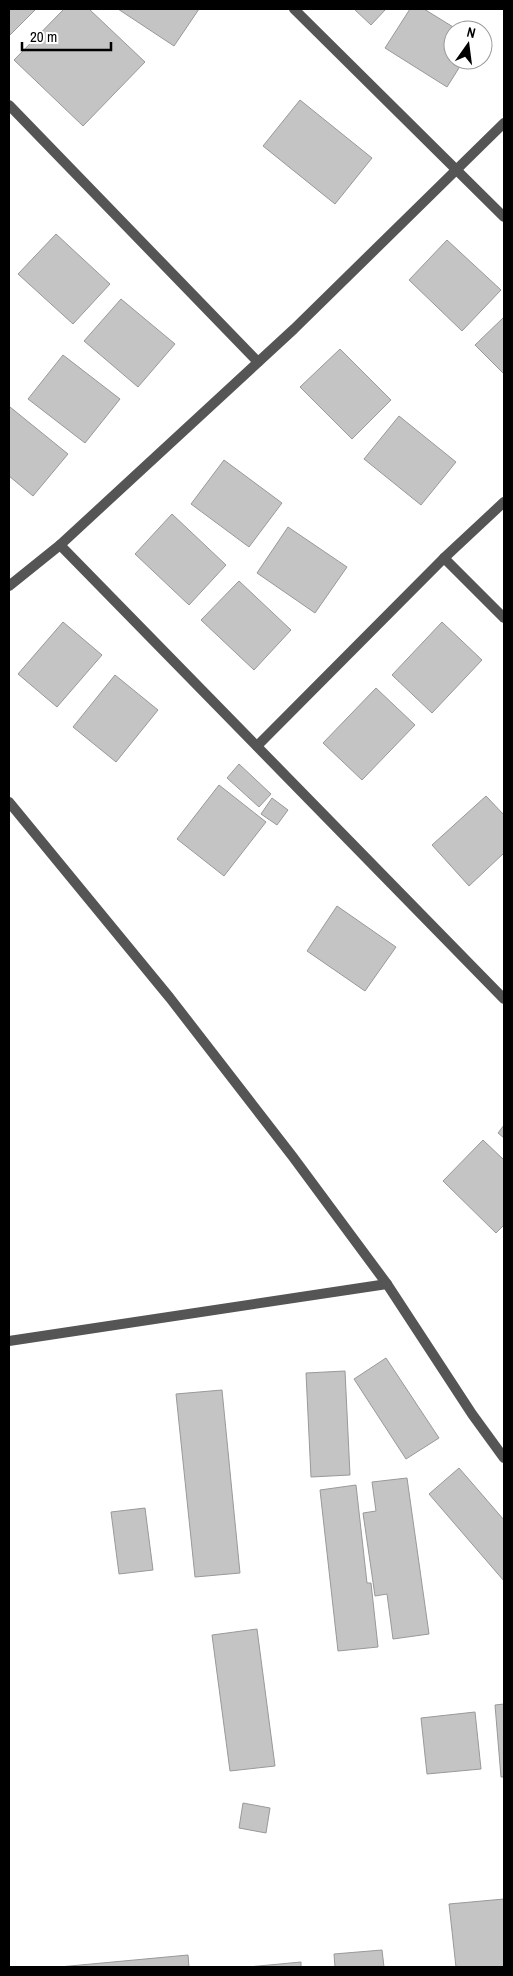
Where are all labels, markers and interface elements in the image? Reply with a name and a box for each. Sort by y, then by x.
scale bar [22,20,111,52]
north arrow [443,20,493,70]
text: N [465,23,477,42]
text: 20 m [30,26,57,47]

